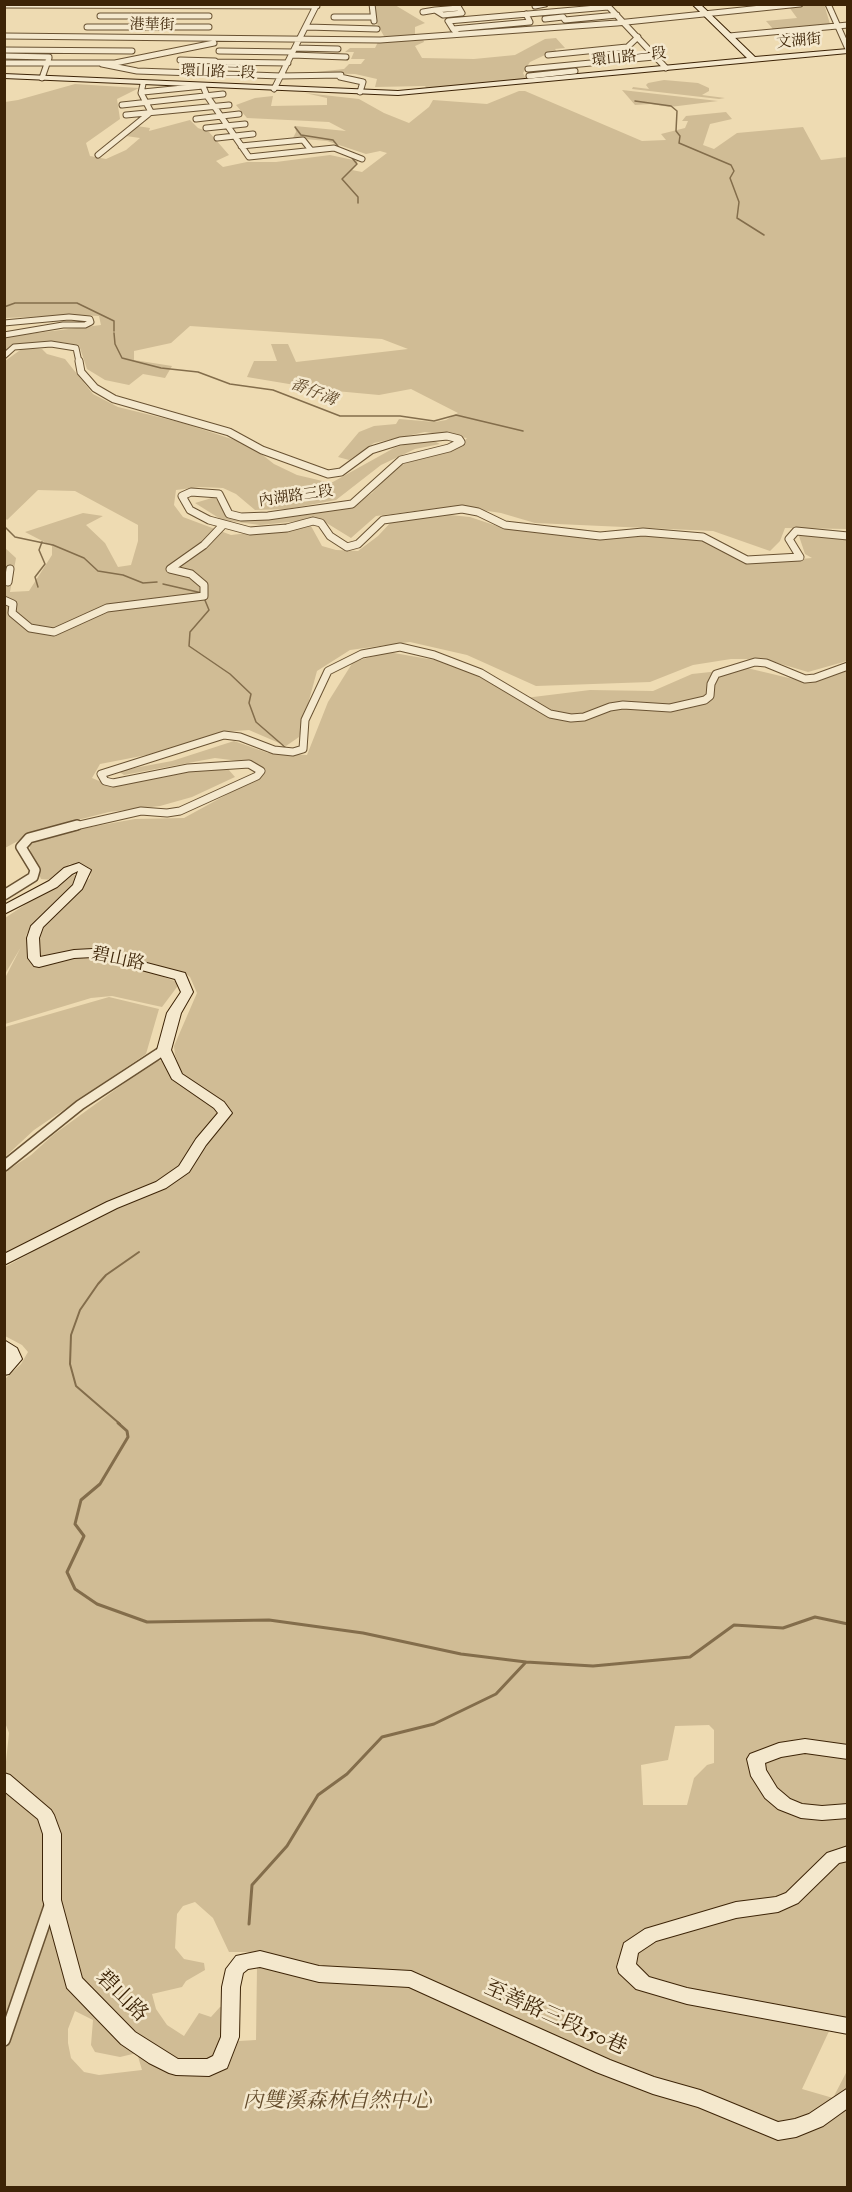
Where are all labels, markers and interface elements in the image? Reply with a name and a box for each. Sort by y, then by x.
street label: 港華街 [129,17,175,35]
street label: 文湖街 [776,31,822,53]
street label: 環山路一段 [591,45,667,71]
street label: 環山路二段 [180,63,256,83]
water label: 番仔溝 [287,375,339,411]
street label: 內湖路三段 [258,483,334,511]
street label: 碧山路 [89,944,147,976]
street label: 碧山路 [90,1966,152,2028]
street label: 至善路三段150巷 [480,1976,630,2062]
park label: 內雙溪森林自然中心 [243,2089,431,2115]

